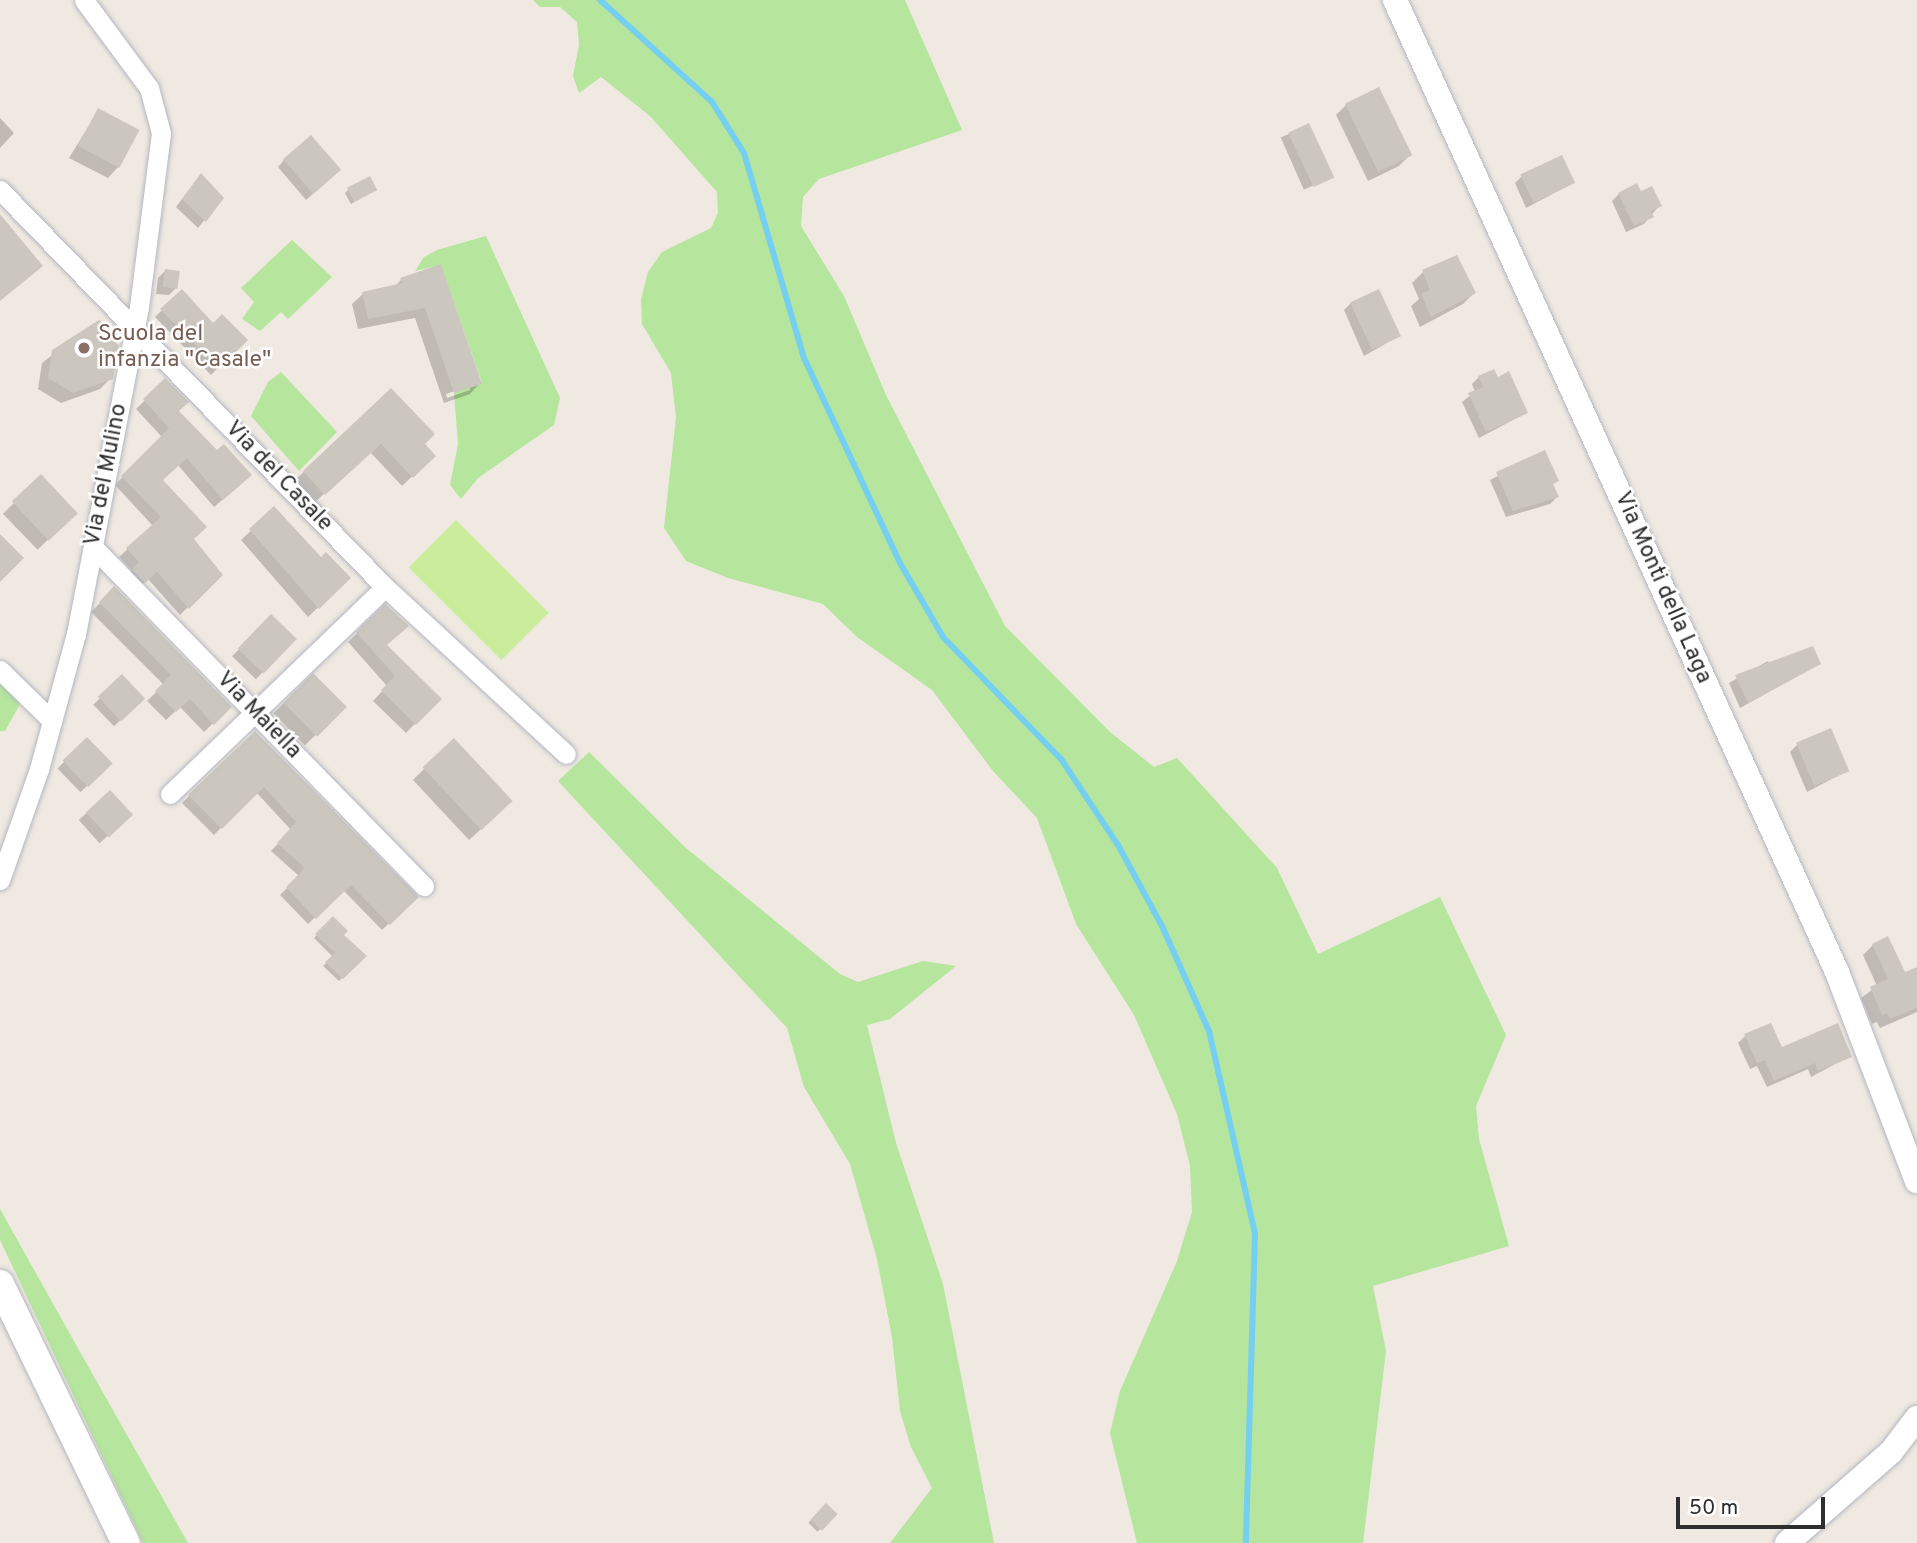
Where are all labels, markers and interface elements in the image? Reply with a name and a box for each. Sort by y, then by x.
place label: Scuola del infanzia "Casale" [98,321,271,375]
marker: Scuola del infanzia "Casale" [76,340,92,356]
street label: Via del Mulino [80,401,134,549]
street label: Via del Casale [218,416,338,538]
street label: Via Monti della Laga [1607,488,1717,688]
street label: Via Maiella [210,667,306,765]
scale bar [1679,1484,1828,1528]
text: 50 m [1689,1495,1738,1522]

